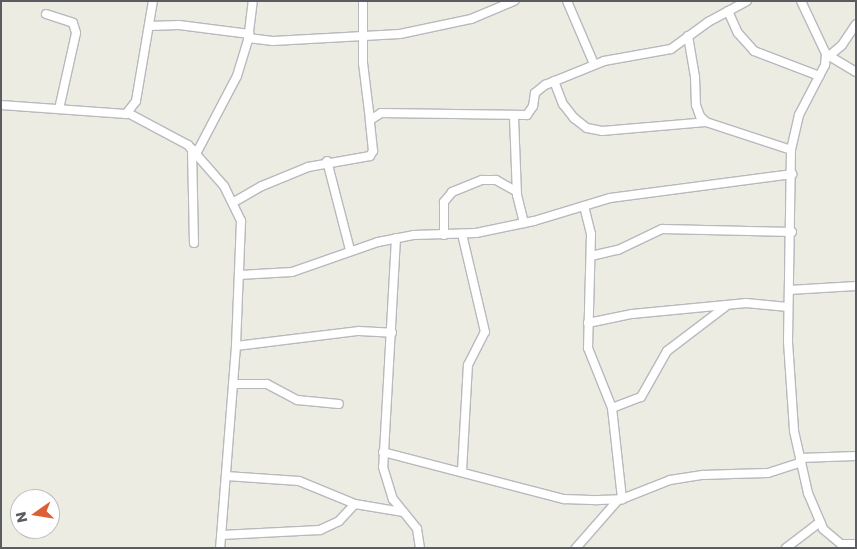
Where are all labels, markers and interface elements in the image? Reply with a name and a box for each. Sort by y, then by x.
north arrow [10,489,60,539]
text: N [10,510,32,525]

